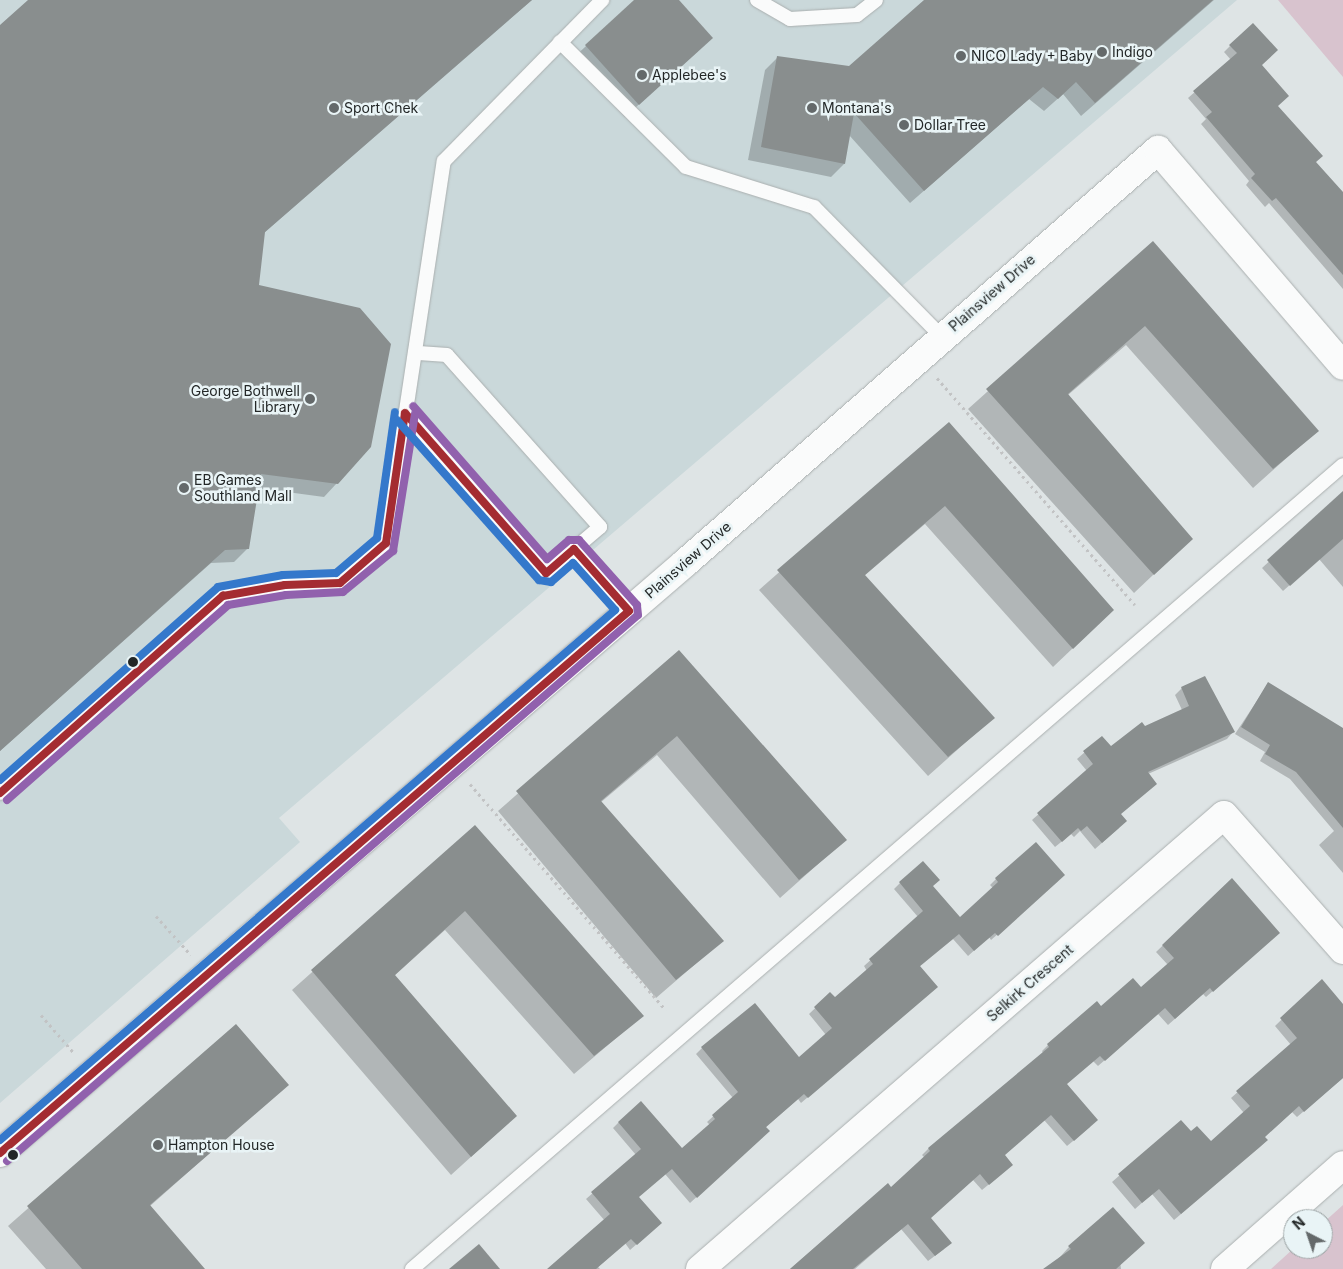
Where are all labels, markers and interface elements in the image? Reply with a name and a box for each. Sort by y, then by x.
place label: Indigo [1112,44,1153,60]
marker: Indigo [1096,46,1108,58]
place label: NICO Lady + Baby [971,48,1093,64]
marker: NICO Lady + Baby [955,50,967,62]
place label: Applebee's [652,67,727,83]
marker: Applebee's [636,69,648,81]
place label: Sport Chek [344,100,418,116]
place label: Montana's [822,100,892,116]
marker: Sport Chek [328,102,340,114]
marker: Montana's [806,102,818,114]
place label: Dollar Tree [914,117,986,133]
marker: Dollar Tree [898,119,910,131]
street label: Plainsview Drive [946,251,1038,335]
place label: George Bothwell Library [191,383,300,416]
marker: George Bothwell Library [304,393,316,405]
place label: EB Games Southland Mall [194,472,292,504]
marker: EB Games Southland Mall [178,482,190,494]
street label: Plainsview Drive [642,518,734,602]
unlabelled marker [128,657,138,667]
street label: Selkirk Crescent [984,941,1076,1025]
place label: Hampton House [168,1137,275,1153]
marker: Hampton House [152,1139,164,1151]
unlabelled marker [8,1150,18,1160]
north arrow [1283,1209,1333,1259]
text: N [1289,1213,1308,1233]

